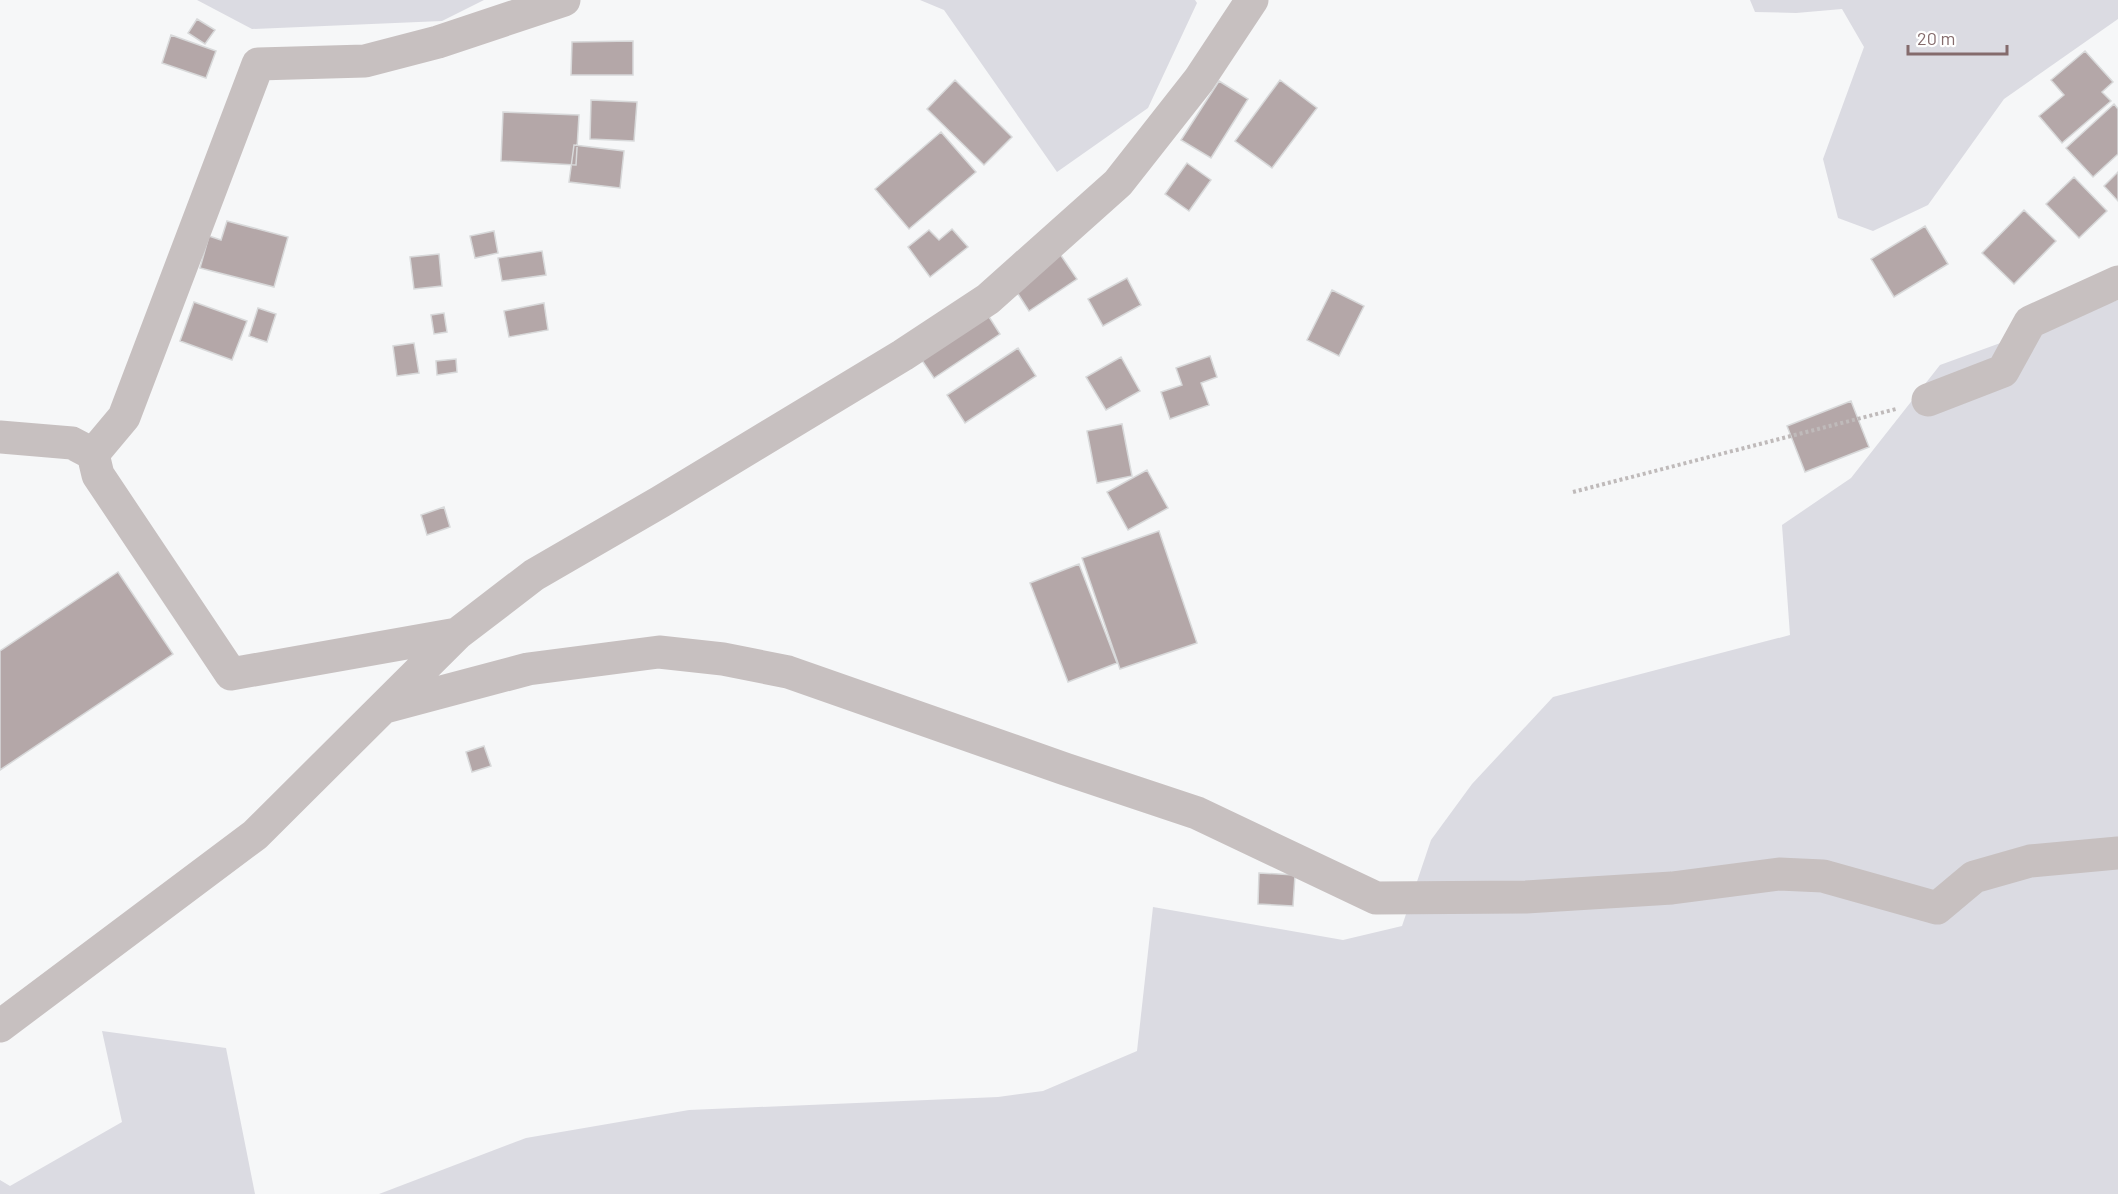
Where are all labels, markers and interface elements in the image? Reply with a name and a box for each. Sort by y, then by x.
scale bar [1908,18,2007,56]
text: 20 m [1917,27,1955,49]

